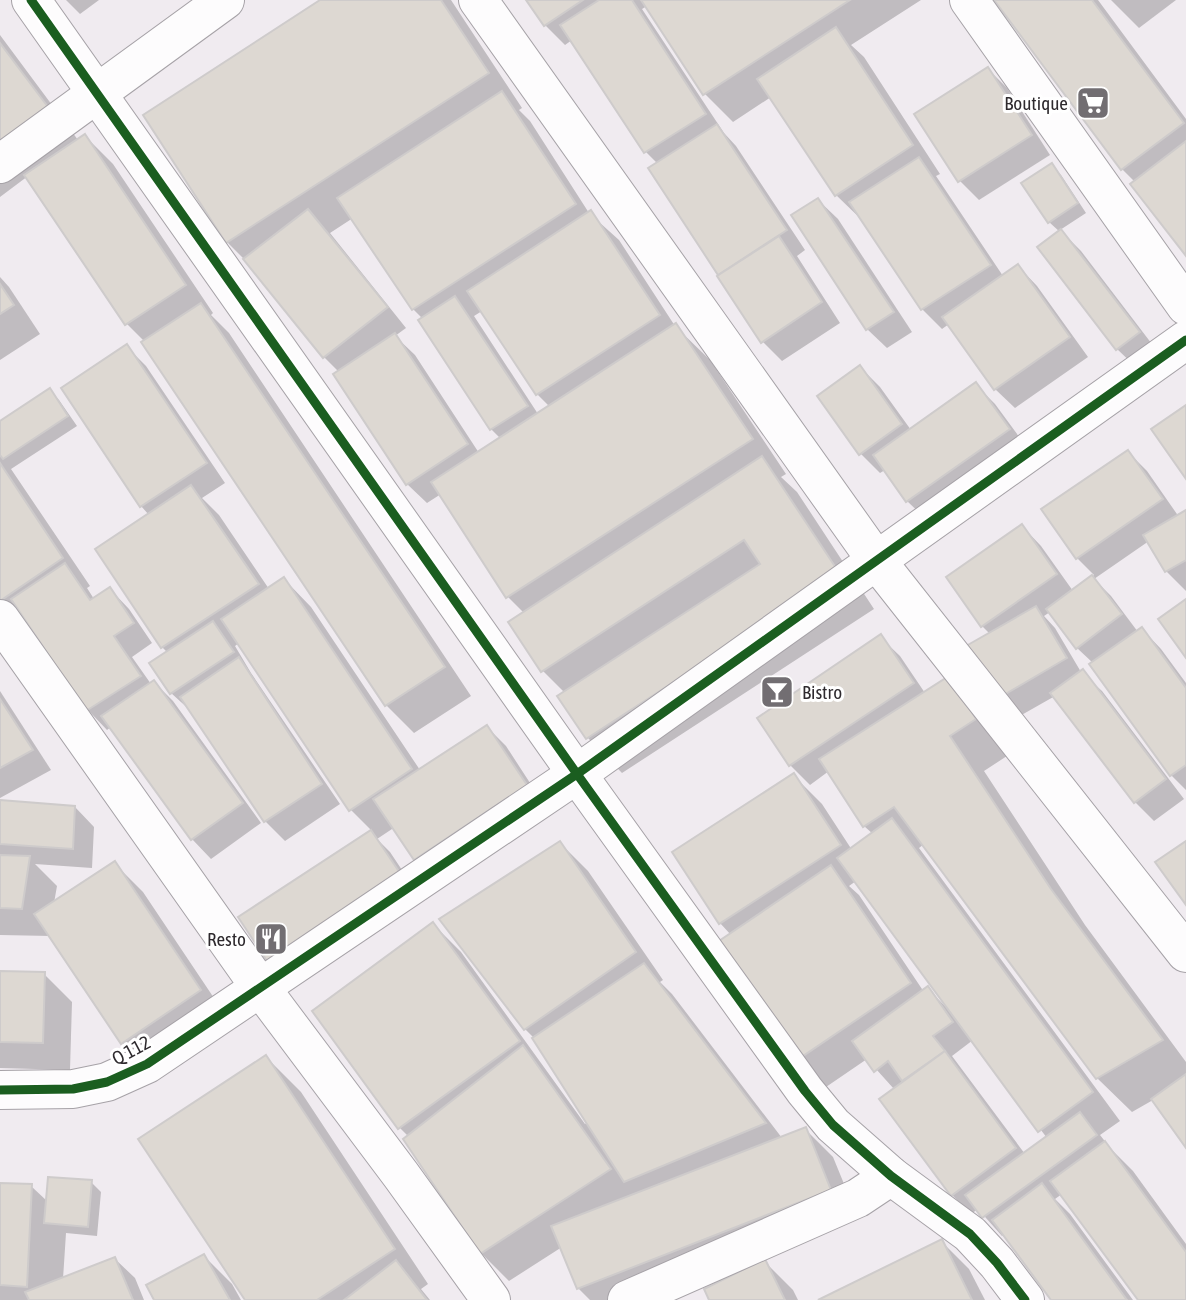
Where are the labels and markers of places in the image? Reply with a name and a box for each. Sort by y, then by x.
supermarket icon: Boutique [1074,84,1112,122]
place label: Boutique [1004,92,1068,114]
bar icon: Bistro [758,673,796,711]
place label: Bistro [802,681,842,703]
restaurant icon: Resto [252,920,290,958]
place label: Resto [207,928,246,950]

